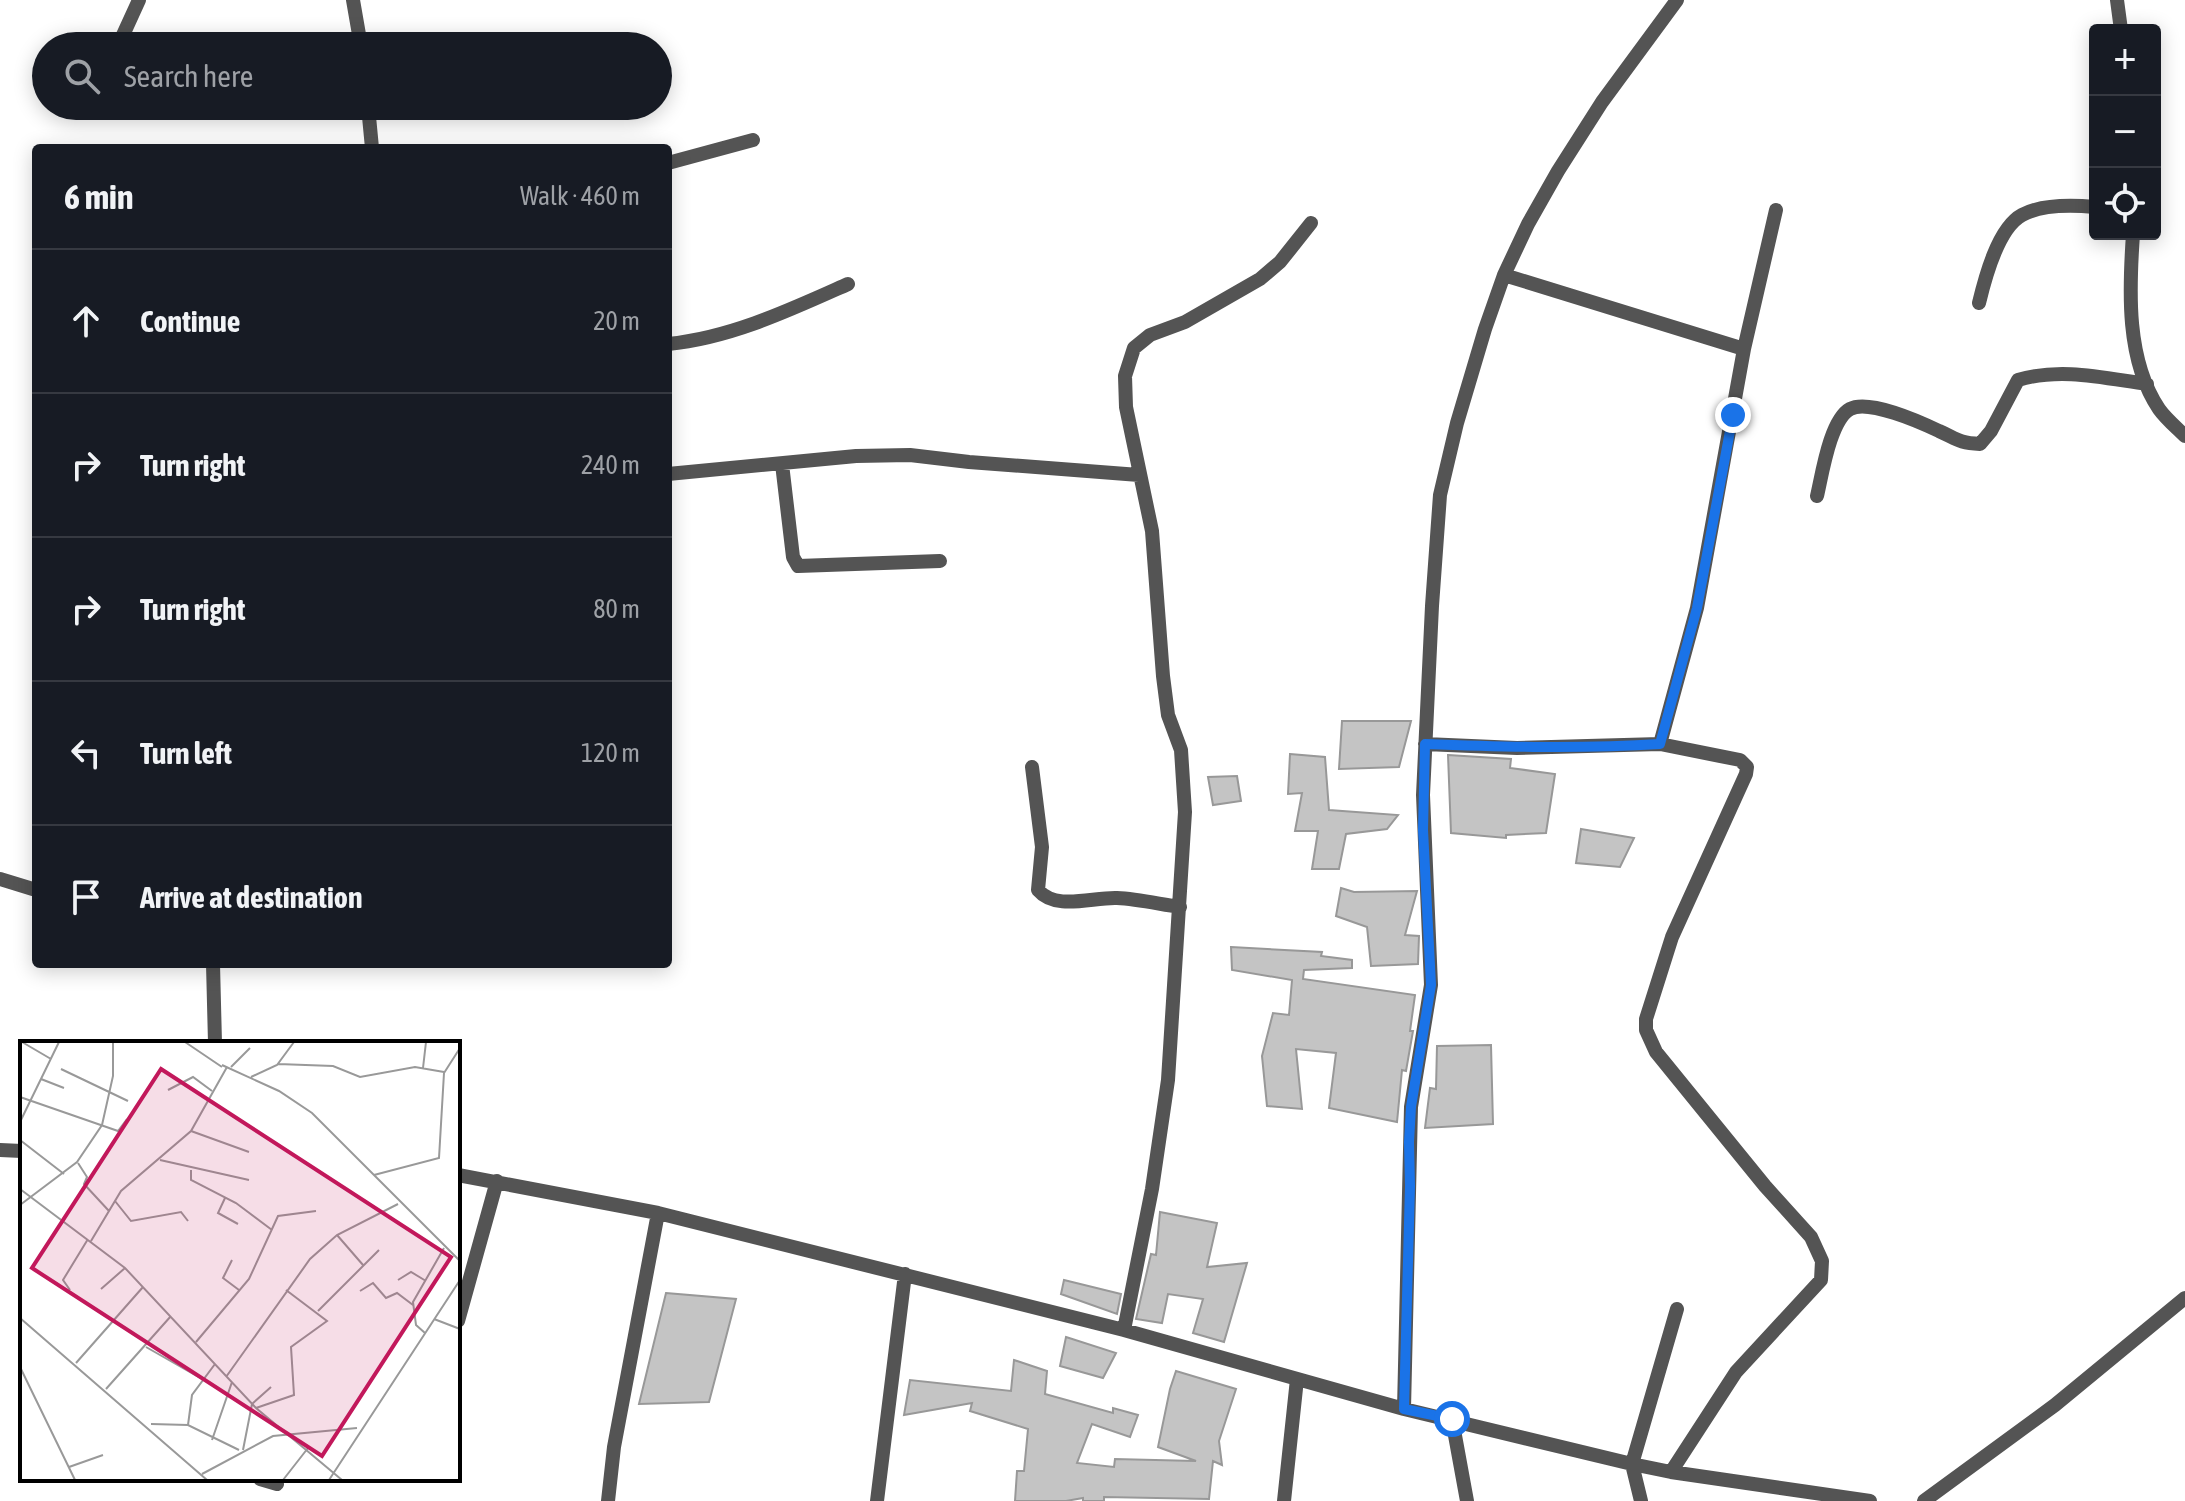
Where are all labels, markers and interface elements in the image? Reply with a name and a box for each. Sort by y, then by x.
map controls [2089,24,2161,240]
button: + [2089,24,2161,96]
search box [32,32,672,120]
icon: search [60,54,104,98]
text: Search here [124,59,253,93]
button: − [2089,96,2161,168]
button: locate [2089,168,2161,240]
text: 6 min [64,177,133,216]
text: Walk · 460 m [520,181,640,211]
icon: ahead [64,299,108,343]
text: Continue [140,304,240,338]
text: 20 m [593,306,640,336]
route end [1715,397,1751,433]
icon: right [64,443,108,487]
text: Turn right [140,448,246,482]
text: 240 m [581,450,640,480]
icon: right [64,587,108,631]
text: Turn right [140,592,246,626]
text: 80 m [593,594,640,624]
icon: left [64,731,108,775]
text: Turn left [140,736,232,770]
text: 120 m [581,738,640,768]
icon: arrive [64,875,108,919]
text: Arrive at destination [140,880,362,914]
inset map [20,1041,460,1481]
route start [1434,1401,1470,1437]

